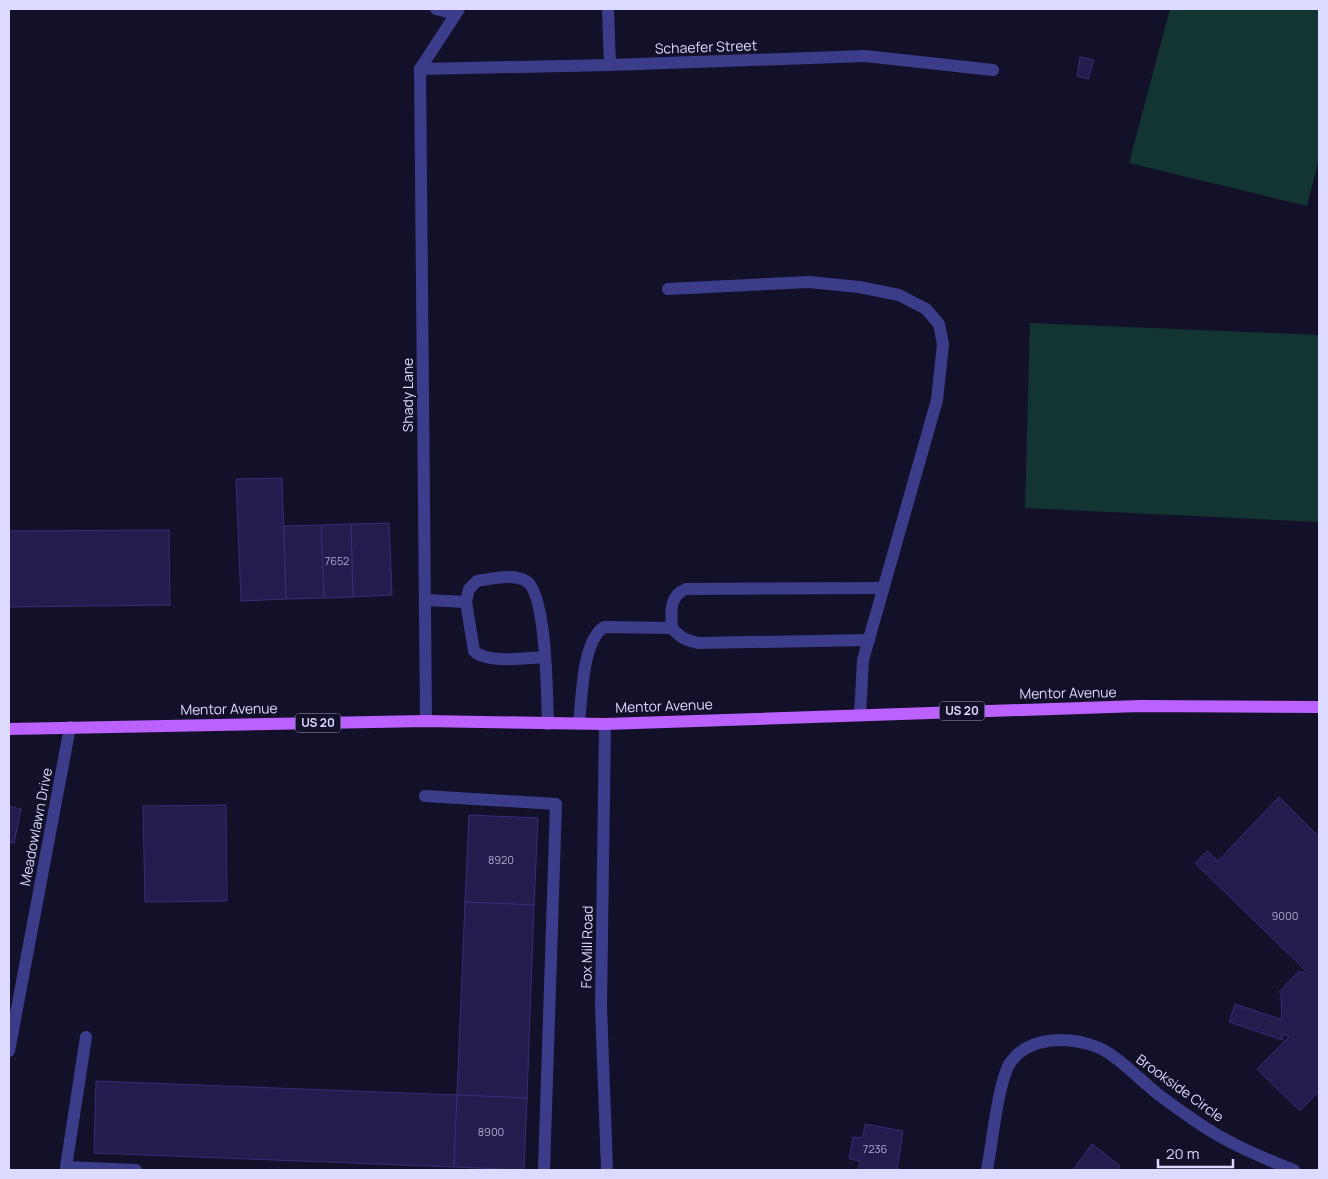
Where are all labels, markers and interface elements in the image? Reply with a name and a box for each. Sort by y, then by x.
street label: Schaefer Street [654,35,758,58]
street label: Shady Lane [398,358,417,432]
house number: 7652 [325,553,349,568]
street label: Mentor Avenue [1019,682,1117,703]
street label: Mentor Avenue [615,694,713,717]
street label: Mentor Avenue [180,698,278,719]
road number: US 20 [940,701,984,720]
road number: US 20 [296,714,340,732]
street label: Meadowlawn Drive [15,766,56,888]
house number: 8920 [488,852,514,867]
street label: Fox Mill Road [576,905,597,989]
house number: 9000 [1272,908,1298,923]
street label: Brookside Circle [1133,1049,1228,1126]
house number: 8900 [478,1124,504,1139]
scale bar [1158,1136,1233,1168]
house number: 7236 [863,1141,888,1156]
text: 20 m [1166,1143,1199,1164]

